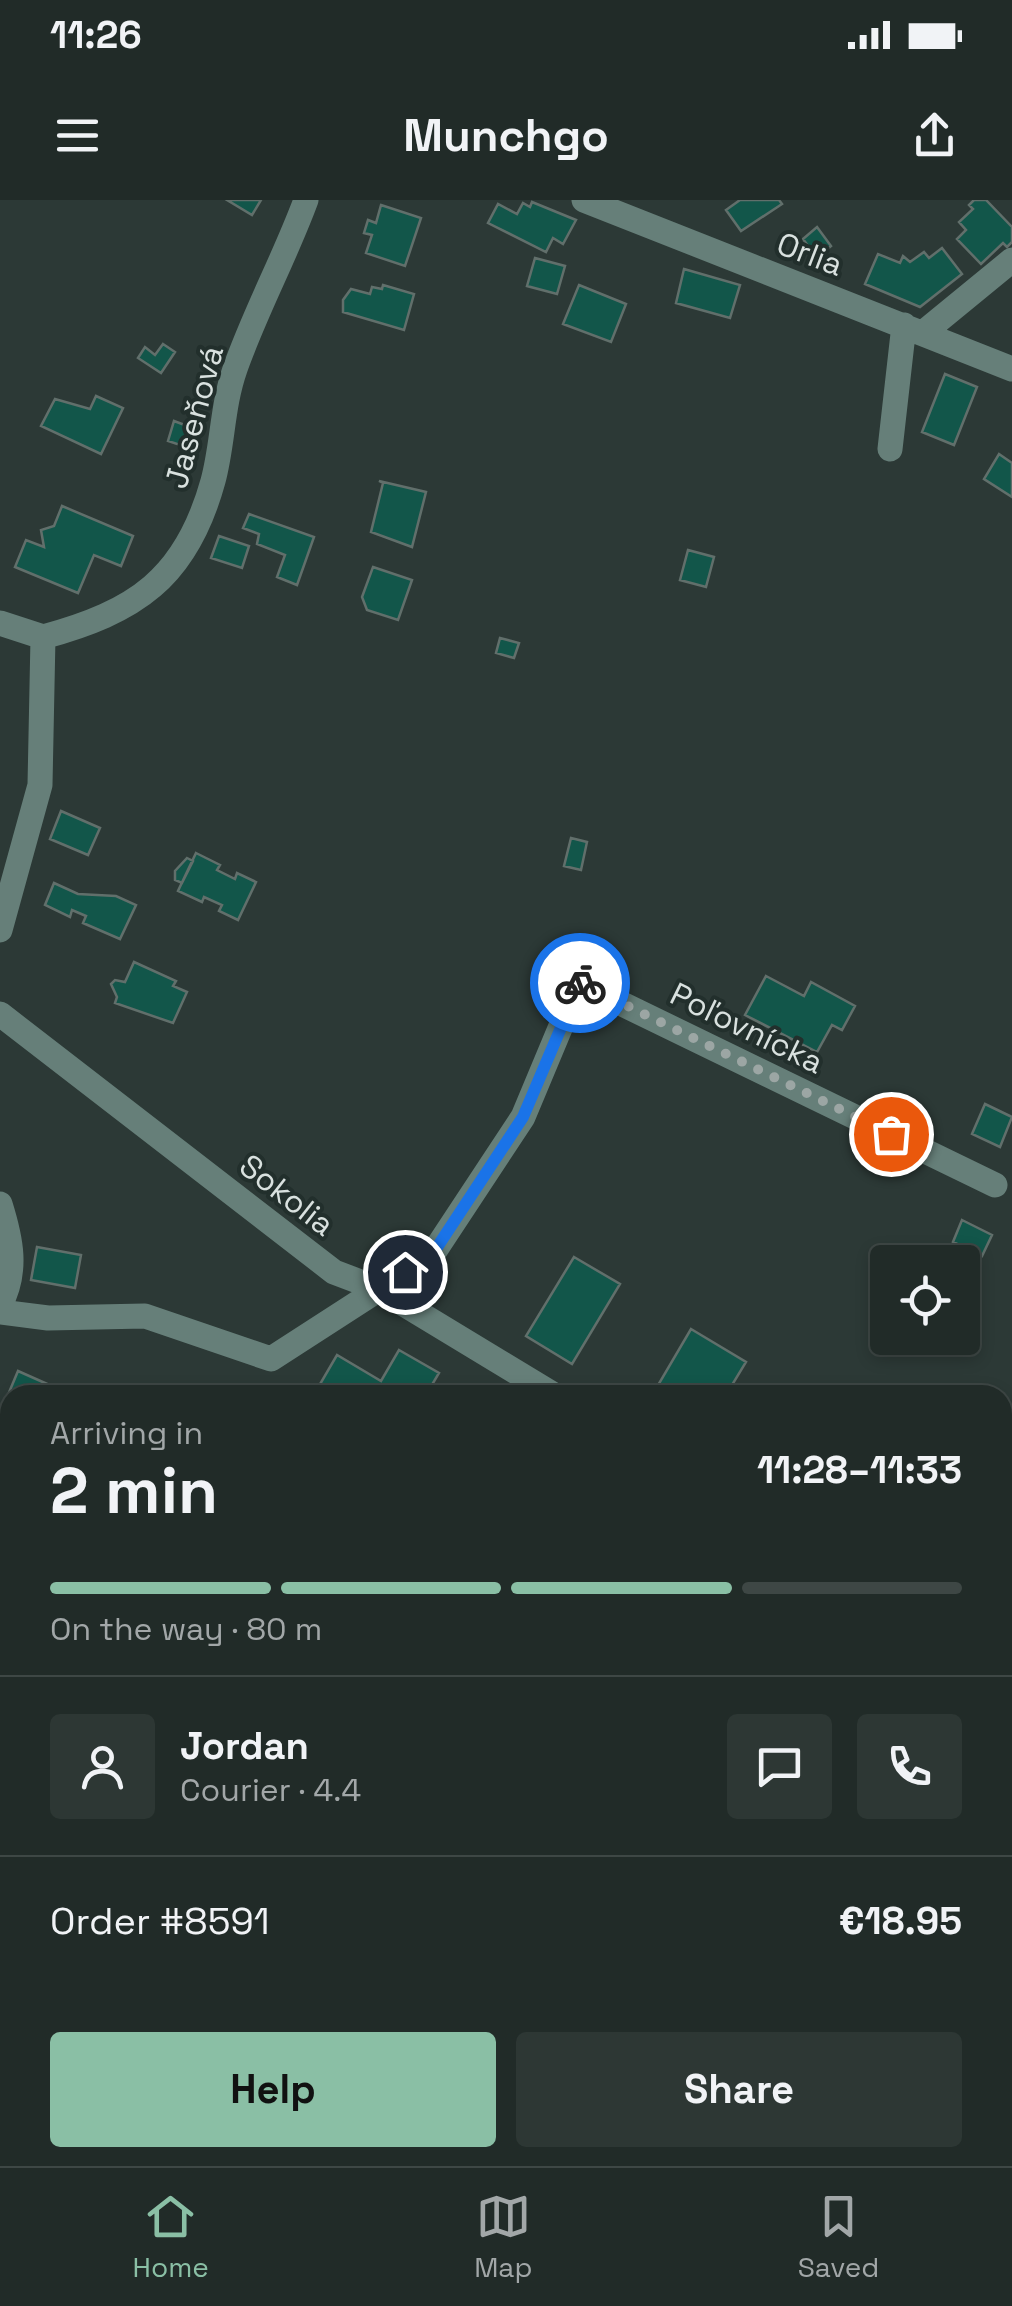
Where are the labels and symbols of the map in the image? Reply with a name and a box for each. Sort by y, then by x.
street label: Orlia [771,223,849,285]
street label: Jaseňová [156,341,232,493]
courier [530,933,630,1033]
street label: Poľovnícka [664,974,830,1082]
pin [849,1092,934,1177]
street label: Sokolia [231,1145,343,1245]
pin [363,1230,448,1315]

